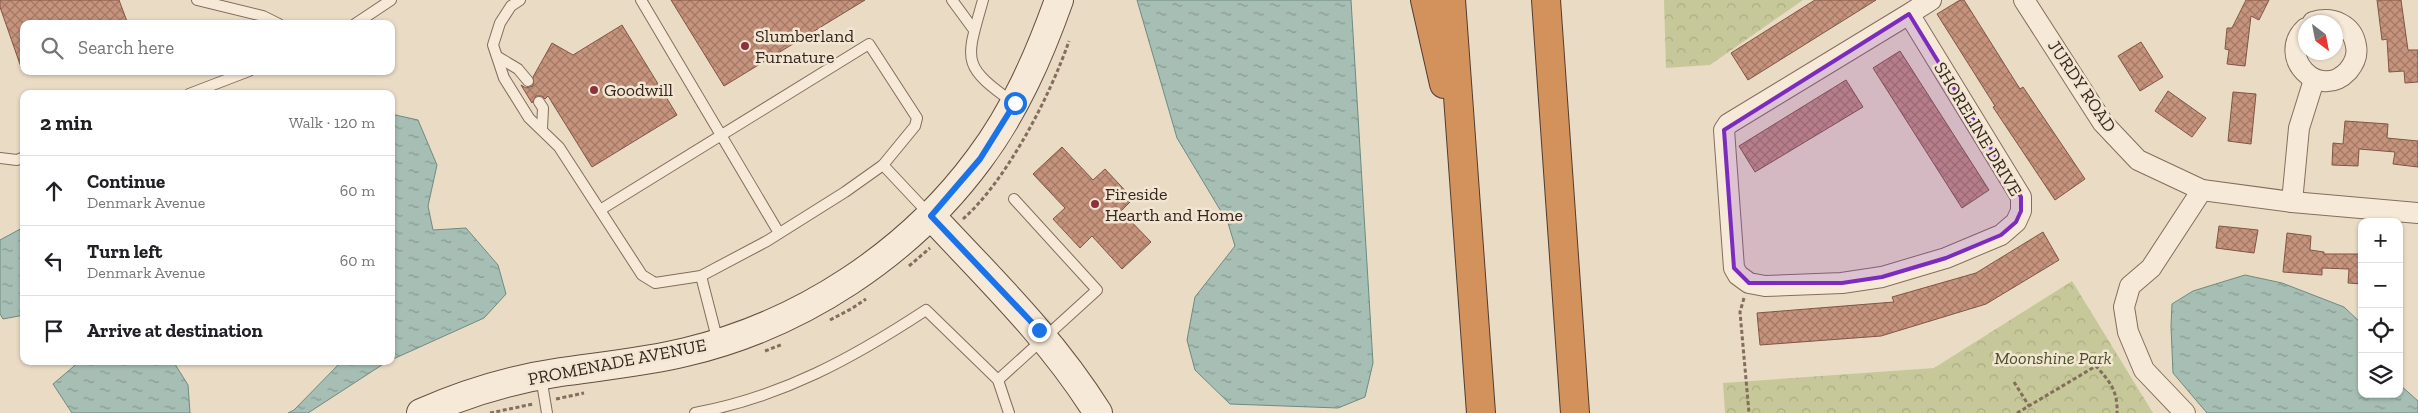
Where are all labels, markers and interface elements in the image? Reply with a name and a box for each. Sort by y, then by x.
north arrow [2298,15,2343,60]
search box [20,20,395,75]
place label: Slumberland Furnature [755,25,854,68]
icon: search [38,34,66,62]
text: Search here [78,36,174,59]
street label: JURDY ROAD [2043,36,2121,136]
marker: Slumberland Furnature [739,40,751,52]
street label: SHORELINE DRIVE [1929,58,2027,200]
place label: Goodwill [604,79,673,101]
marker: Goodwill [588,84,600,96]
route start [1004,92,1027,115]
text: 2 min [40,110,92,135]
text: Walk · 120 m [289,113,375,132]
text: Continue [87,170,165,193]
icon: ahead [40,177,68,205]
text: 60 m [340,181,375,200]
place label: Fireside Hearth and Home [1105,183,1243,226]
text: Denmark Avenue [87,193,205,212]
marker: Fireside Hearth and Home [1089,198,1101,210]
map controls [2358,218,2403,398]
button: + [2358,218,2403,263]
text: Turn left [87,240,162,263]
icon: left [40,247,68,275]
text: 60 m [340,251,375,270]
text: Denmark Avenue [87,263,205,282]
button: − [2358,263,2403,308]
button: locate [2358,308,2403,353]
icon: arrive [40,317,68,345]
text: Arrive at destination [87,319,263,342]
route end [1028,319,1051,342]
street label: PROMENADE AVENUE [526,334,708,390]
park label: Moonshine Park [1994,347,2112,369]
button: layers [2358,353,2403,398]

